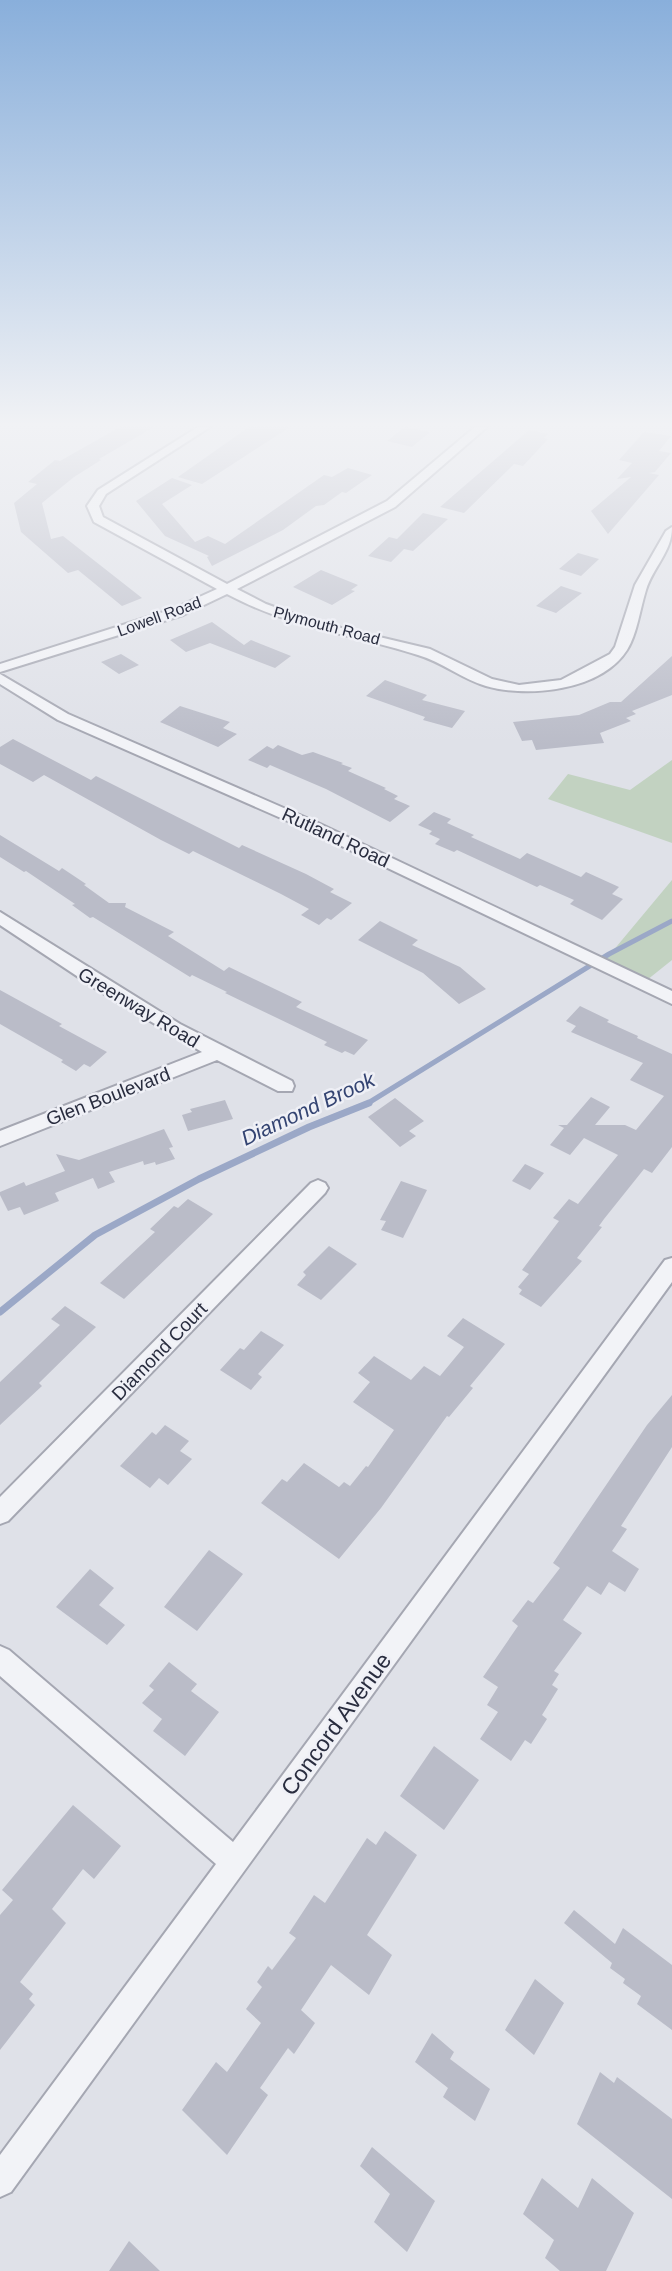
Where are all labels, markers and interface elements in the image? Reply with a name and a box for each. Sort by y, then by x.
street label: Lowell Road [115,593,203,640]
street label: Plymouth Road [272,603,382,648]
street label: Rutland Road [279,803,393,872]
street label: Greenway Road [74,963,203,1052]
street label: Glen Boulevard [43,1063,173,1130]
water label: Diamond Brook [237,1067,380,1150]
street label: Diamond Court [107,1298,212,1405]
street label: Concord Avenue [276,1648,396,1800]

